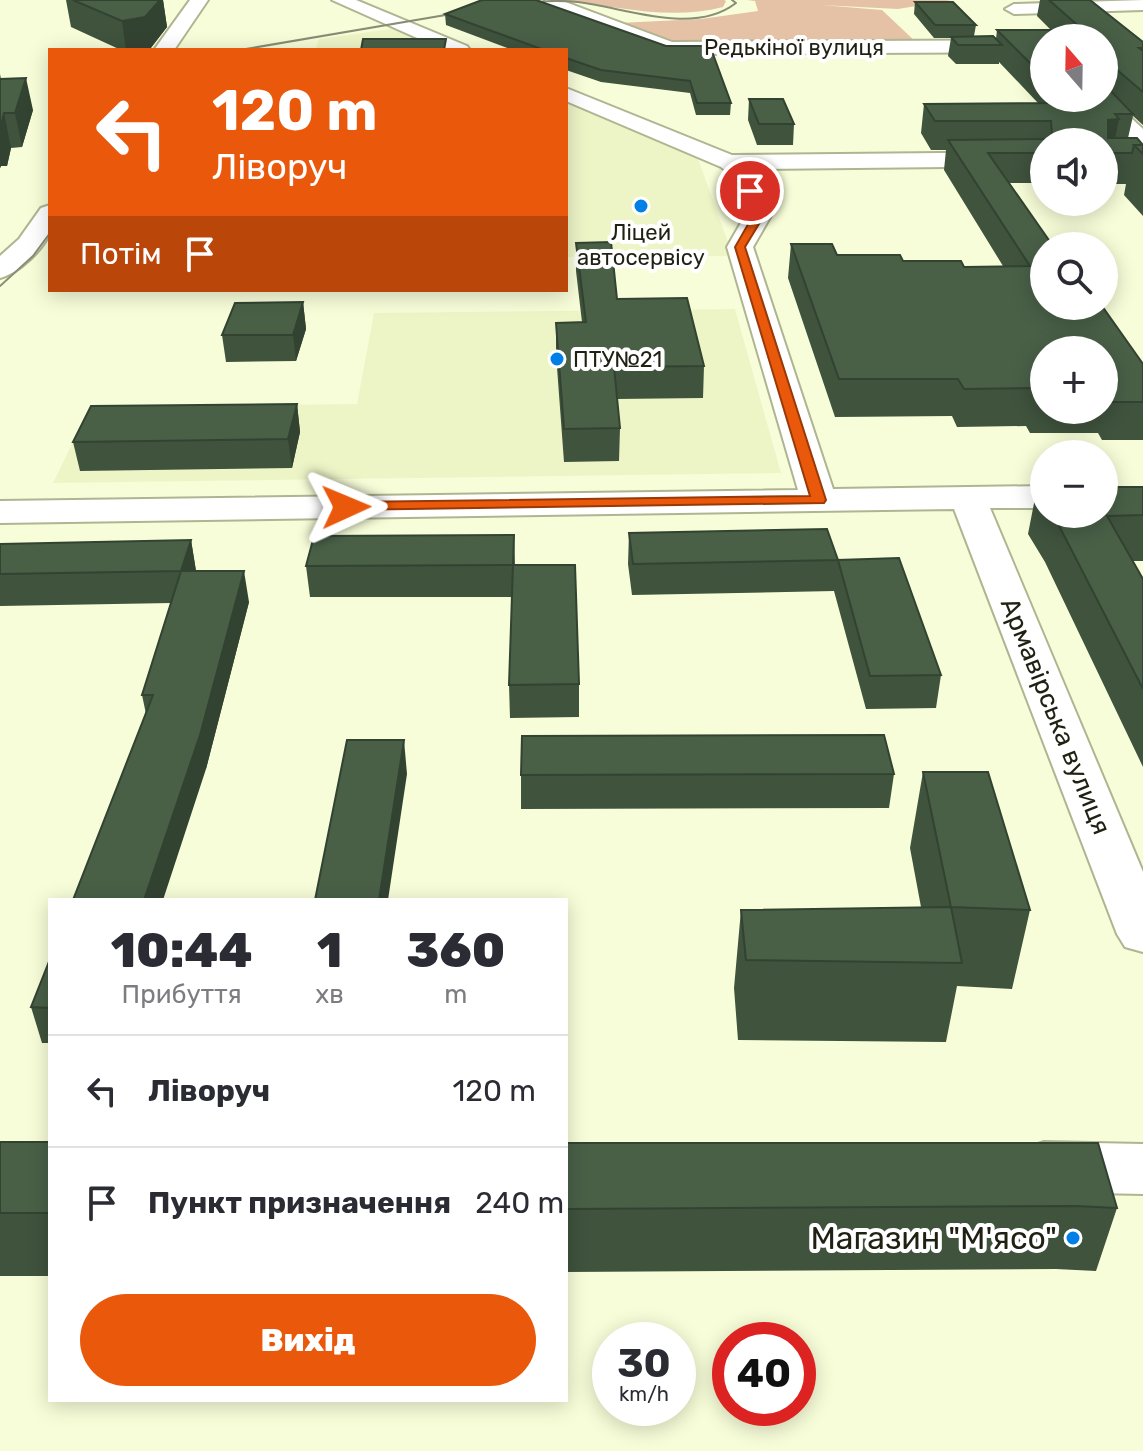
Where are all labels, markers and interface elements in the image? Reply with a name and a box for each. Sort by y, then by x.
north arrow [1030,24,1118,112]
map controls [1030,24,1118,528]
street label: Редькіної вулиця [704,34,884,61]
text: 120 m [212,78,378,144]
icon: left [80,80,184,184]
button: sound [1030,128,1118,216]
text: Ліворуч [212,145,347,188]
pin [716,157,784,225]
icon: arrive [728,169,772,213]
marker: Ліцей автосервісу [632,197,650,215]
place label: Ліцей автосервісу [577,219,705,271]
icon: arrive [178,232,222,276]
button: search [1030,232,1118,320]
text: Потім [80,236,162,272]
button: + [1030,336,1118,424]
place label: ПТУ№21 [573,346,662,373]
marker: ПТУ№21 [548,350,566,368]
button: − [1030,440,1118,528]
position arrow [304,465,388,549]
street label: Армавірська вулиця [994,593,1117,839]
text: 10:44 [111,922,252,979]
text: 1 [317,922,342,979]
text: 360 [407,922,505,979]
text: Прибуття [122,979,242,1010]
text: хв [315,979,344,1010]
text: m [444,979,467,1010]
icon: left [80,1069,124,1113]
text: Ліворуч [148,1073,270,1109]
text: 120 m [452,1073,536,1109]
icon: arrive [80,1181,124,1225]
text: Пункт призначення [148,1185,451,1221]
text: 240 m [475,1185,564,1221]
place label: Магазин "М'ясо" [810,1219,1057,1257]
marker: Магазин "М'ясо" [1064,1229,1082,1247]
button: Вихід [80,1294,536,1386]
speed limit sign: 40 [712,1322,816,1426]
text: 30 [617,1340,671,1387]
text: km/h [619,1382,669,1406]

